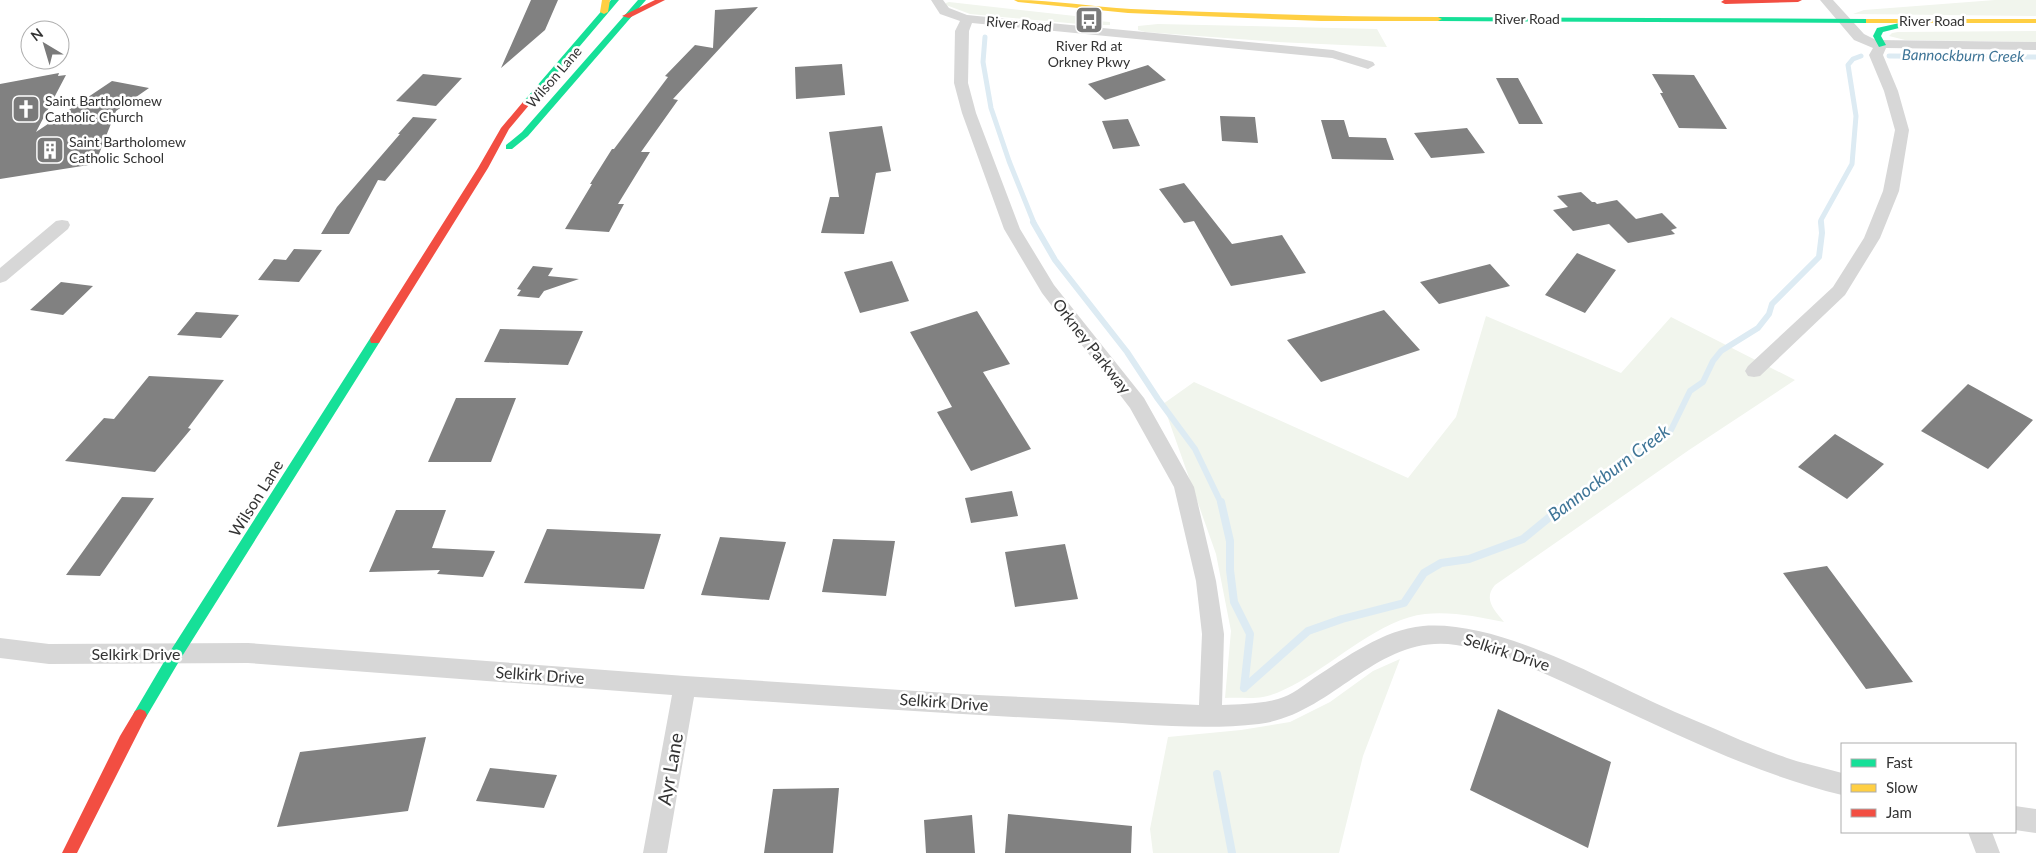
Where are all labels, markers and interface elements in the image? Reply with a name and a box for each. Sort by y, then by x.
bus stop icon: River Rd at Orkney Pkwy [1074,5,1104,35]
street label: River Road [1494,10,1560,27]
street label: River Road [985,12,1053,35]
street label: River Road [1899,12,1965,29]
north arrow [20,20,70,70]
text: N [27,24,46,44]
place label: River Rd at Orkney Pkwy [1048,37,1131,70]
street label: Wilson Lane [522,42,585,111]
water label: Bannockburn Creek [1902,45,2025,65]
place label: Saint Bartholomew Catholic Church [45,92,162,125]
church icon: Saint Bartholomew Catholic Church [11,94,41,124]
place label: Saint Bartholomew Catholic School [69,133,186,166]
building icon: Saint Bartholomew Catholic School [35,135,65,165]
street label: Orkney Parkway [1049,294,1136,398]
water label: Bannockburn Creek [1543,419,1674,525]
street label: Wilson Lane [225,456,287,540]
street label: Selkirk Drive [1462,629,1552,674]
street label: Selkirk Drive [91,644,181,663]
street label: Selkirk Drive [495,662,585,687]
street label: Selkirk Drive [899,689,989,714]
street label: Ayr Lane [652,731,687,807]
legend [1841,743,2016,833]
text: Fast [1886,753,1913,771]
text: Slow [1886,778,1918,796]
text: Jam [1886,803,1912,821]

